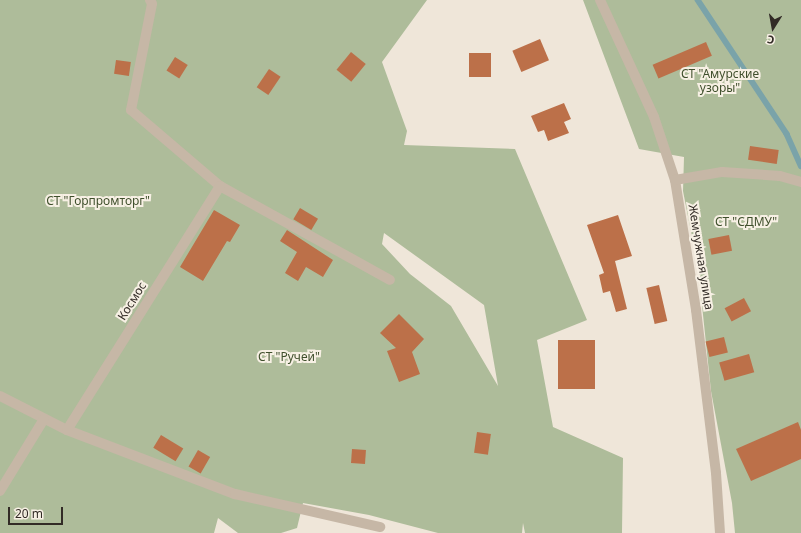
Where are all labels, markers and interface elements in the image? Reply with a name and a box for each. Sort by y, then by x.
north arrow [753,8,793,48]
text: С [766,32,776,48]
park label: СТ "Амурские узоры" [681,67,759,95]
park label: СТ "Горпромторг" [46,194,150,208]
street label: Жемчужная улица [686,203,716,311]
park label: СТ "СДМУ" [715,215,777,229]
street label: Космос [115,279,149,323]
park label: СТ "Ручей" [258,350,320,364]
scale bar [10,499,65,525]
text: 20 m [15,505,43,522]

